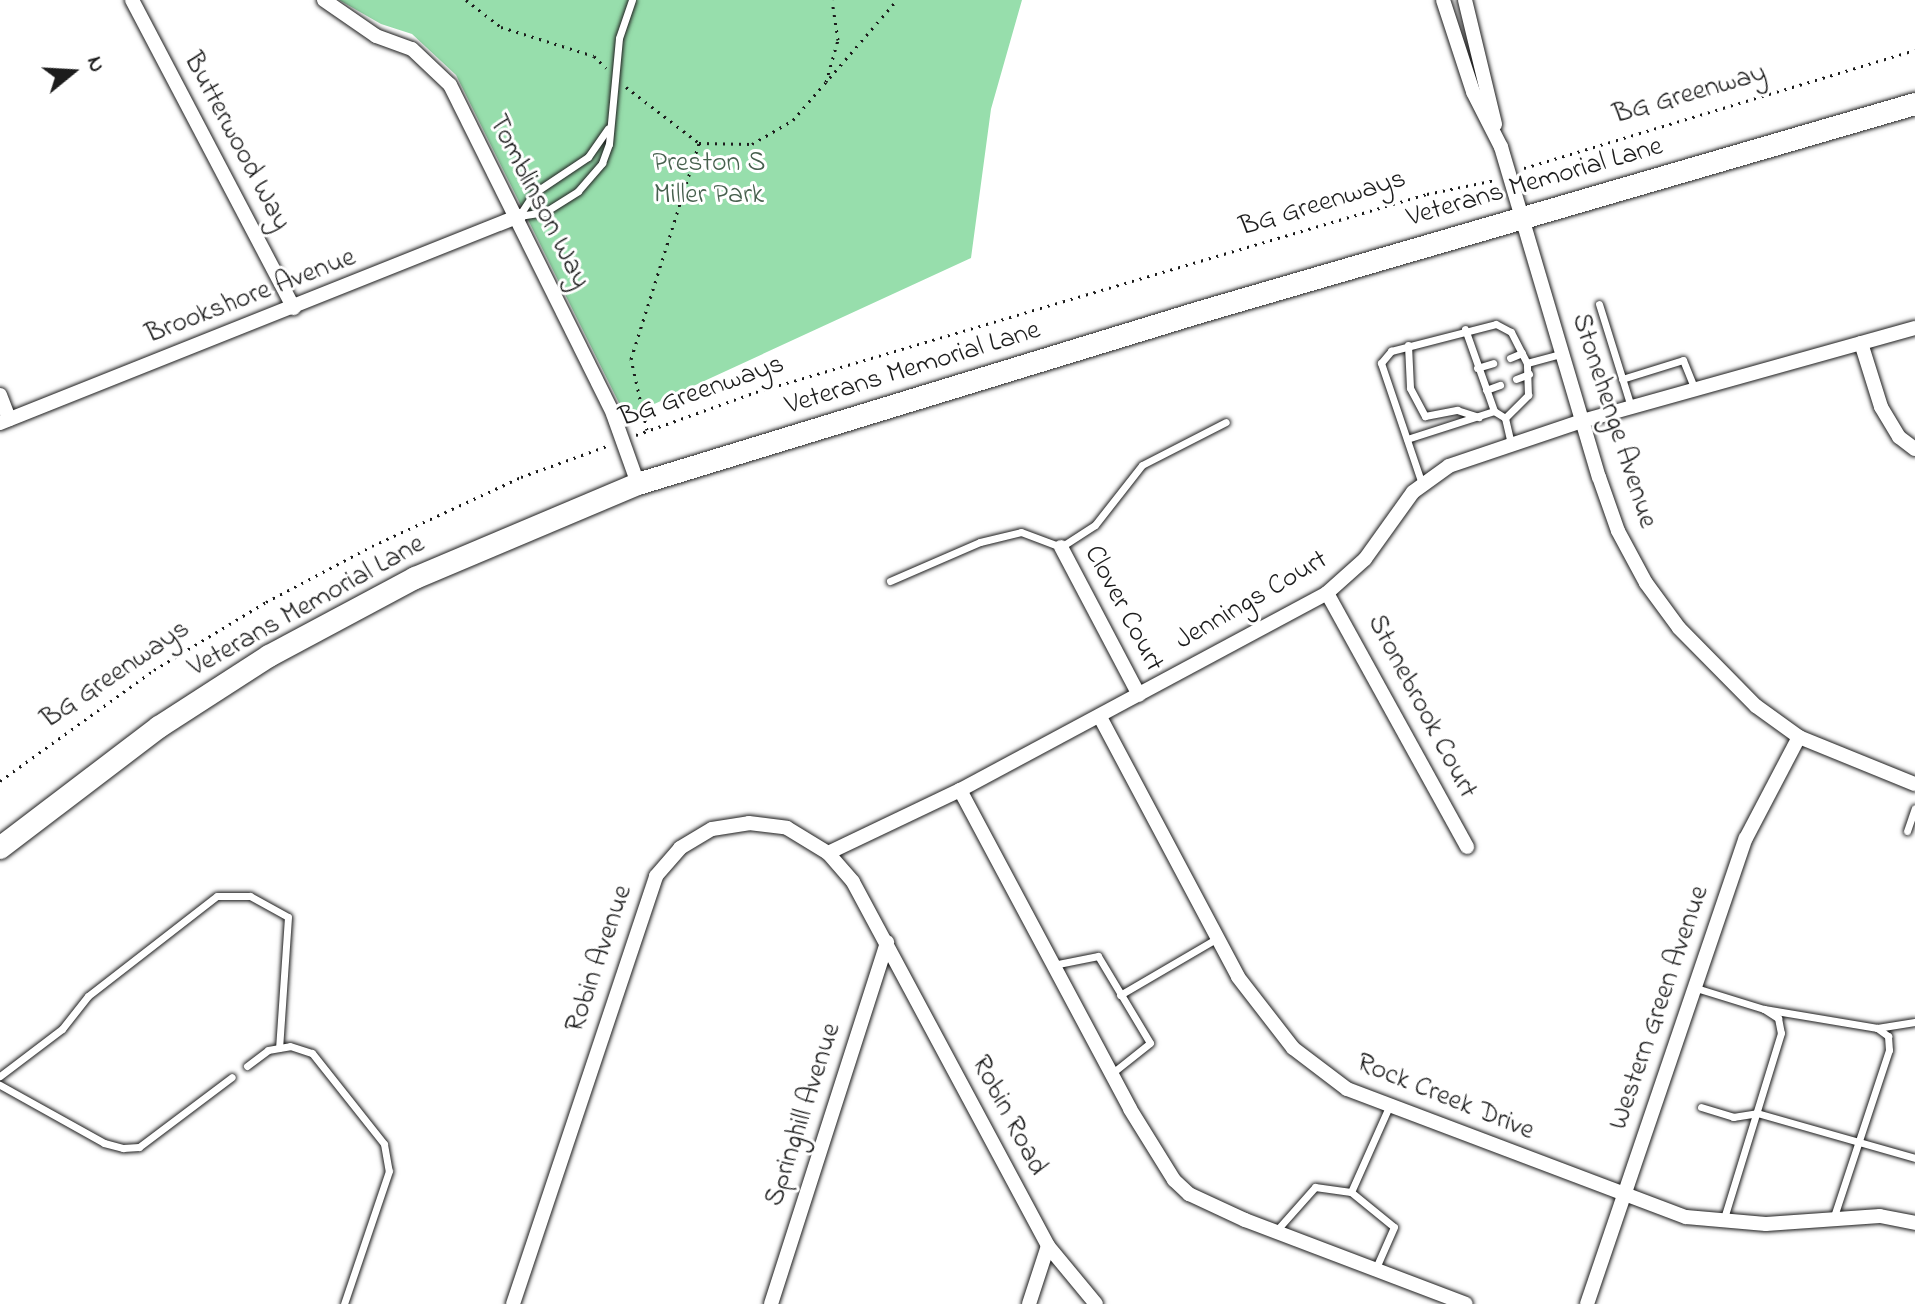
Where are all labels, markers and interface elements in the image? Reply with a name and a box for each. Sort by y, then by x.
north arrow [32,32,112,112]
street label: Butterwood Way [175,47,297,237]
text: N [77,53,112,77]
street label: BG Greenway [1610,57,1770,133]
street label: Tomblinson Way [480,109,596,295]
street label: Veterans Memorial Lane [1403,130,1667,236]
park label: Preston S Miller Park [653,147,765,213]
street label: BG Greenways [1236,163,1410,245]
street label: Brookshore Avenue [141,242,361,352]
street label: Stonehenge Avenue [1562,309,1664,533]
street label: Veterans Memorial Lane [782,314,1044,424]
street label: BG Greenways [615,348,789,436]
street label: Veterans Memorial Lane [183,528,431,686]
street label: Clover Court [1076,540,1170,678]
street label: Jennings Court [1170,544,1334,658]
street label: Stonebrook Court [1358,609,1484,805]
street label: BG Greenways [35,613,197,737]
street label: Robin Avenue [559,881,641,1037]
street label: Western Green Avenue [1602,882,1718,1134]
street label: Springhill Avenue [759,1019,849,1211]
street label: Rock Creek Drive [1351,1047,1539,1149]
street label: Robin Road [962,1050,1054,1182]

